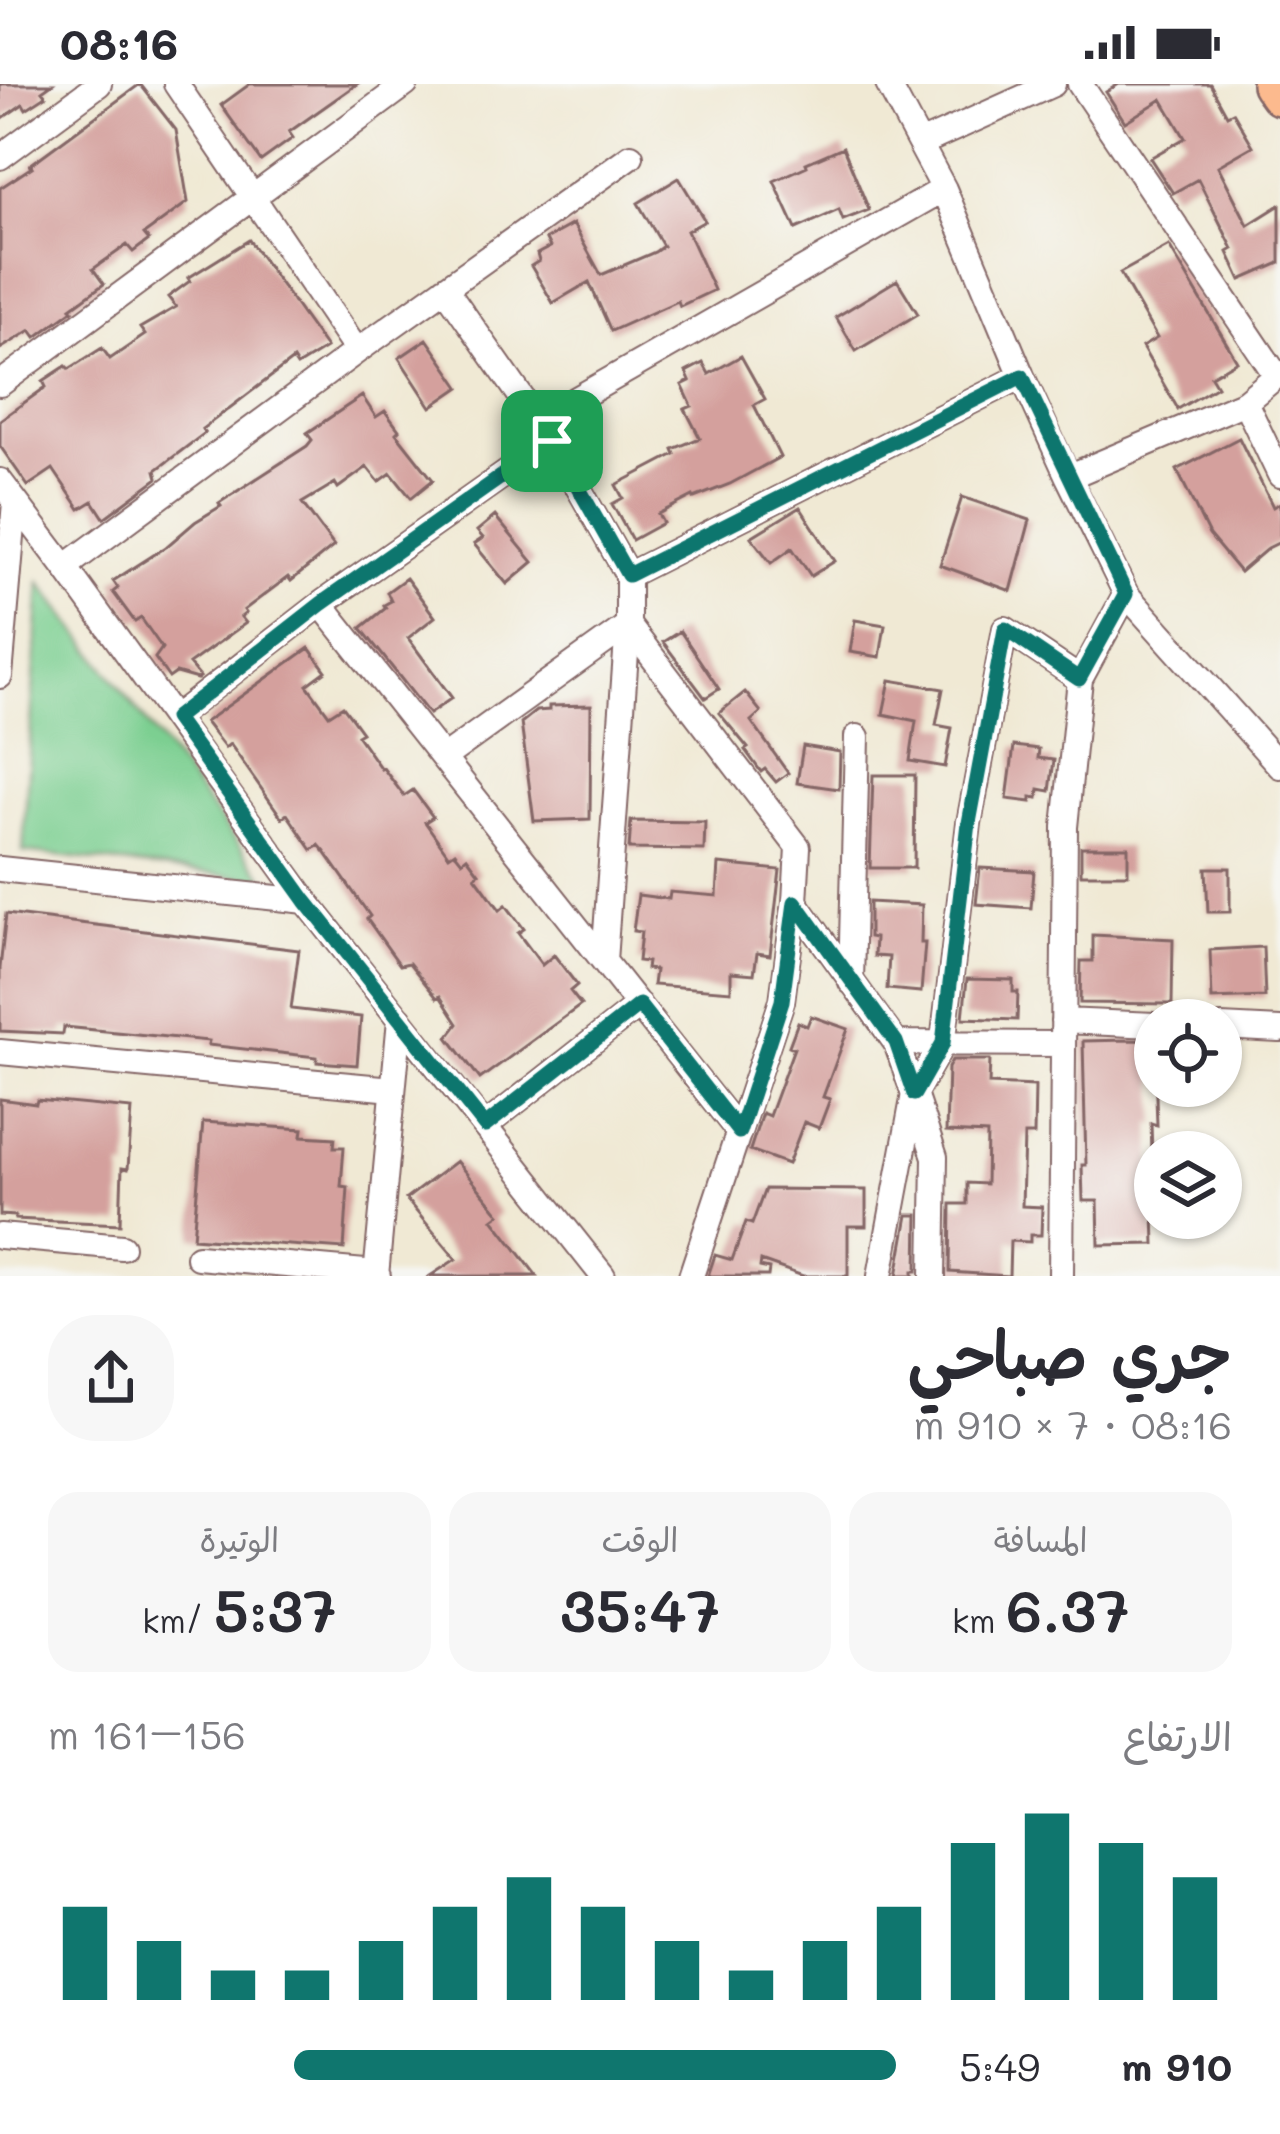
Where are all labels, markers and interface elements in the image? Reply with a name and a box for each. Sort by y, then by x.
text: 08:16 [60,13,178,71]
pin [501,390,603,492]
icon: arrive [519,408,585,474]
map controls [1134,999,1242,1239]
button: locate [1134,999,1242,1107]
button: layers [1134,1131,1242,1239]
text: جري صباحي [907,1310,1232,1396]
button: share [48,1315,174,1441]
text: 08:16 · 7 × 910 m [913,1398,1232,1449]
text: الوتيرة [200,1517,279,1560]
text: الوقت [602,1517,679,1560]
text: المسافة [994,1517,1088,1560]
text: 5:37 [214,1570,337,1648]
text: 35:47 [560,1570,720,1648]
text: 6.37 [1006,1570,1130,1648]
text: /km [142,1598,214,1641]
text: km [952,1598,1006,1641]
text: 156–161 m [48,1708,246,1759]
text: الارتفاع [1123,1710,1232,1761]
text: 5:49 [959,2040,1040,2091]
text: 910 m [1121,2040,1232,2091]

